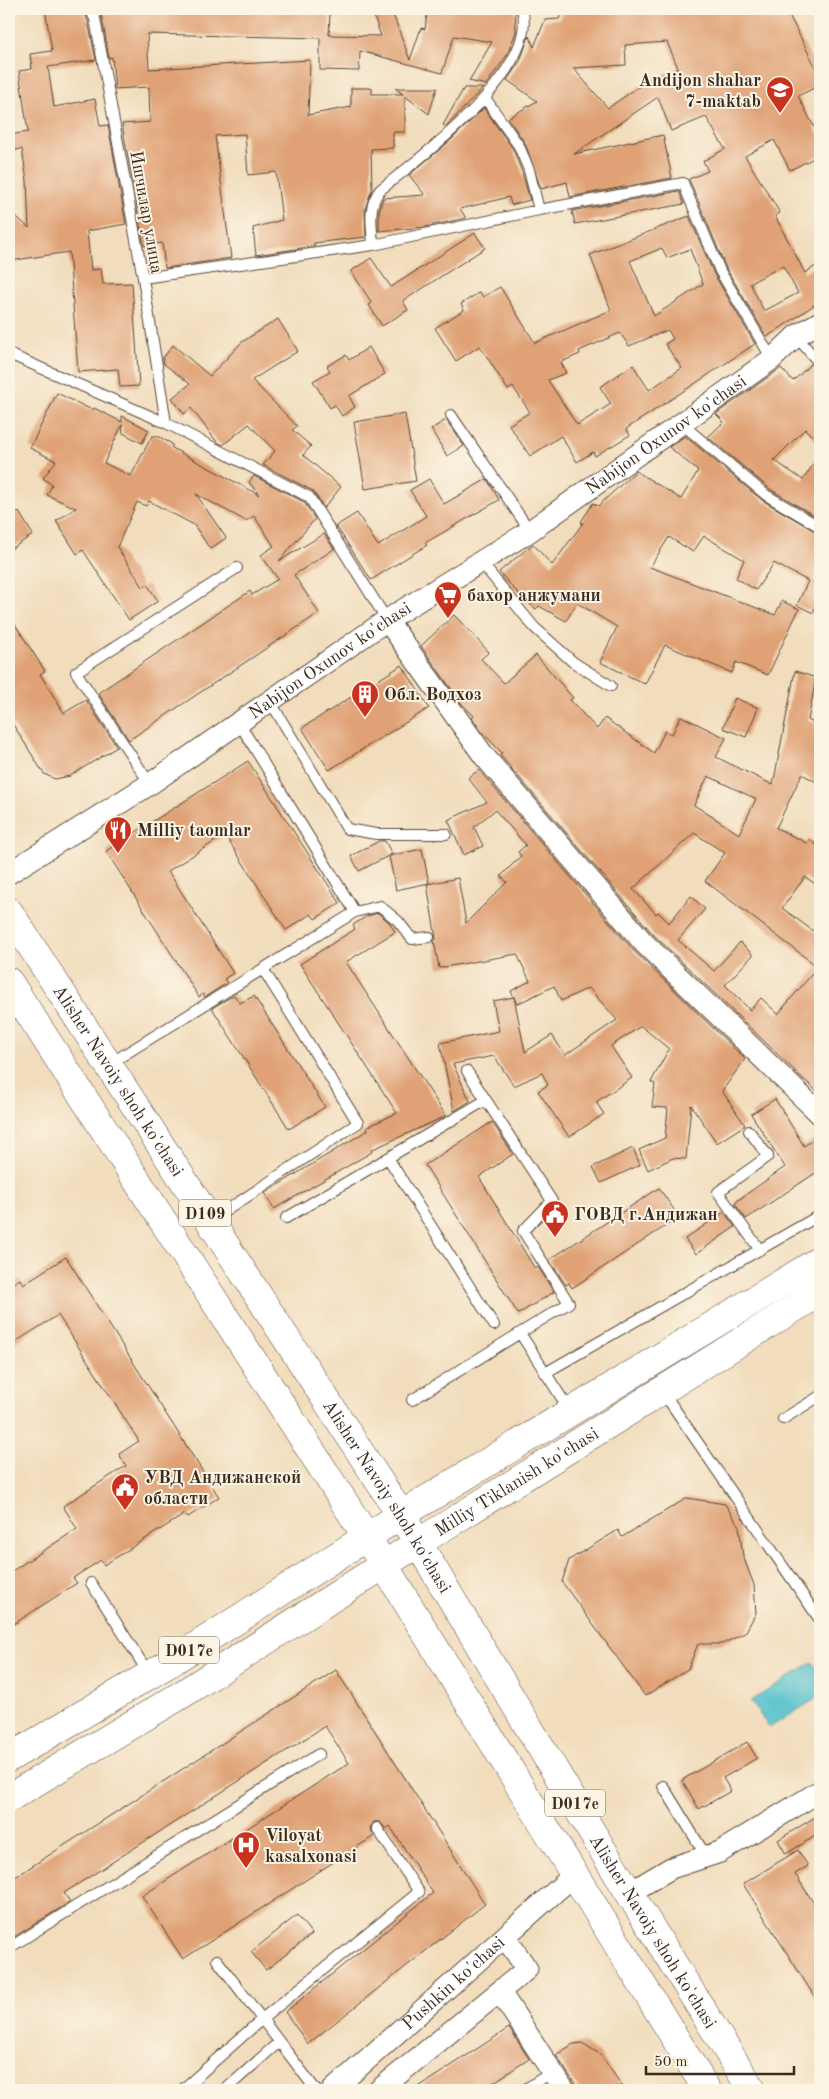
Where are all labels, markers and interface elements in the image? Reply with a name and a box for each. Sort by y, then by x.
place label: Andijon shahar 7-maktab [639,72,761,111]
school or university icon: Andijon shahar 7-maktab [765,75,795,114]
street label: Ишчилар улица [126,149,166,275]
street label: Nabijon Oxunov ko'chasi [583,372,750,498]
supermarket icon: бахор анжумани [433,580,463,619]
place label: бахор анжумани [467,587,601,605]
street label: Nabijon Oxunov ko'chasi [246,599,415,723]
building icon: Обл. Водхоз [350,679,380,718]
place label: Обл. Водхоз [384,686,482,704]
restaurant icon: Milliy taomlar [103,815,133,854]
place label: Milliy taomlar [137,822,251,840]
street label: Alisher Navoiy shoh ko'chasi [49,982,186,1180]
public building icon: ГОВД г.Андижан [540,1199,570,1238]
road number: D109 [179,1200,231,1226]
place label: ГОВД г.Андижан [574,1206,718,1224]
street label: Alisher Navoiy shoh ko'chasi [319,1397,454,1597]
street label: Milliy Tiklanish ko'chasi [432,1425,602,1540]
place label: УВД Андижанской области [144,1469,301,1508]
public building icon: УВД Андижанской области [110,1472,140,1511]
road number: D017e [159,1636,219,1664]
road number: D017e [545,1790,605,1816]
place label: Viloyat kasalxonasi [265,1827,357,1866]
hospital icon: Viloyat kasalxonasi [231,1830,261,1869]
street label: Alisher Navoiy shoh ko'chasi [586,1832,719,2032]
street label: Pushkin ko'chasi [399,1933,509,2034]
scale bar [646,2044,794,2076]
text: 50 m [654,2055,688,2070]

